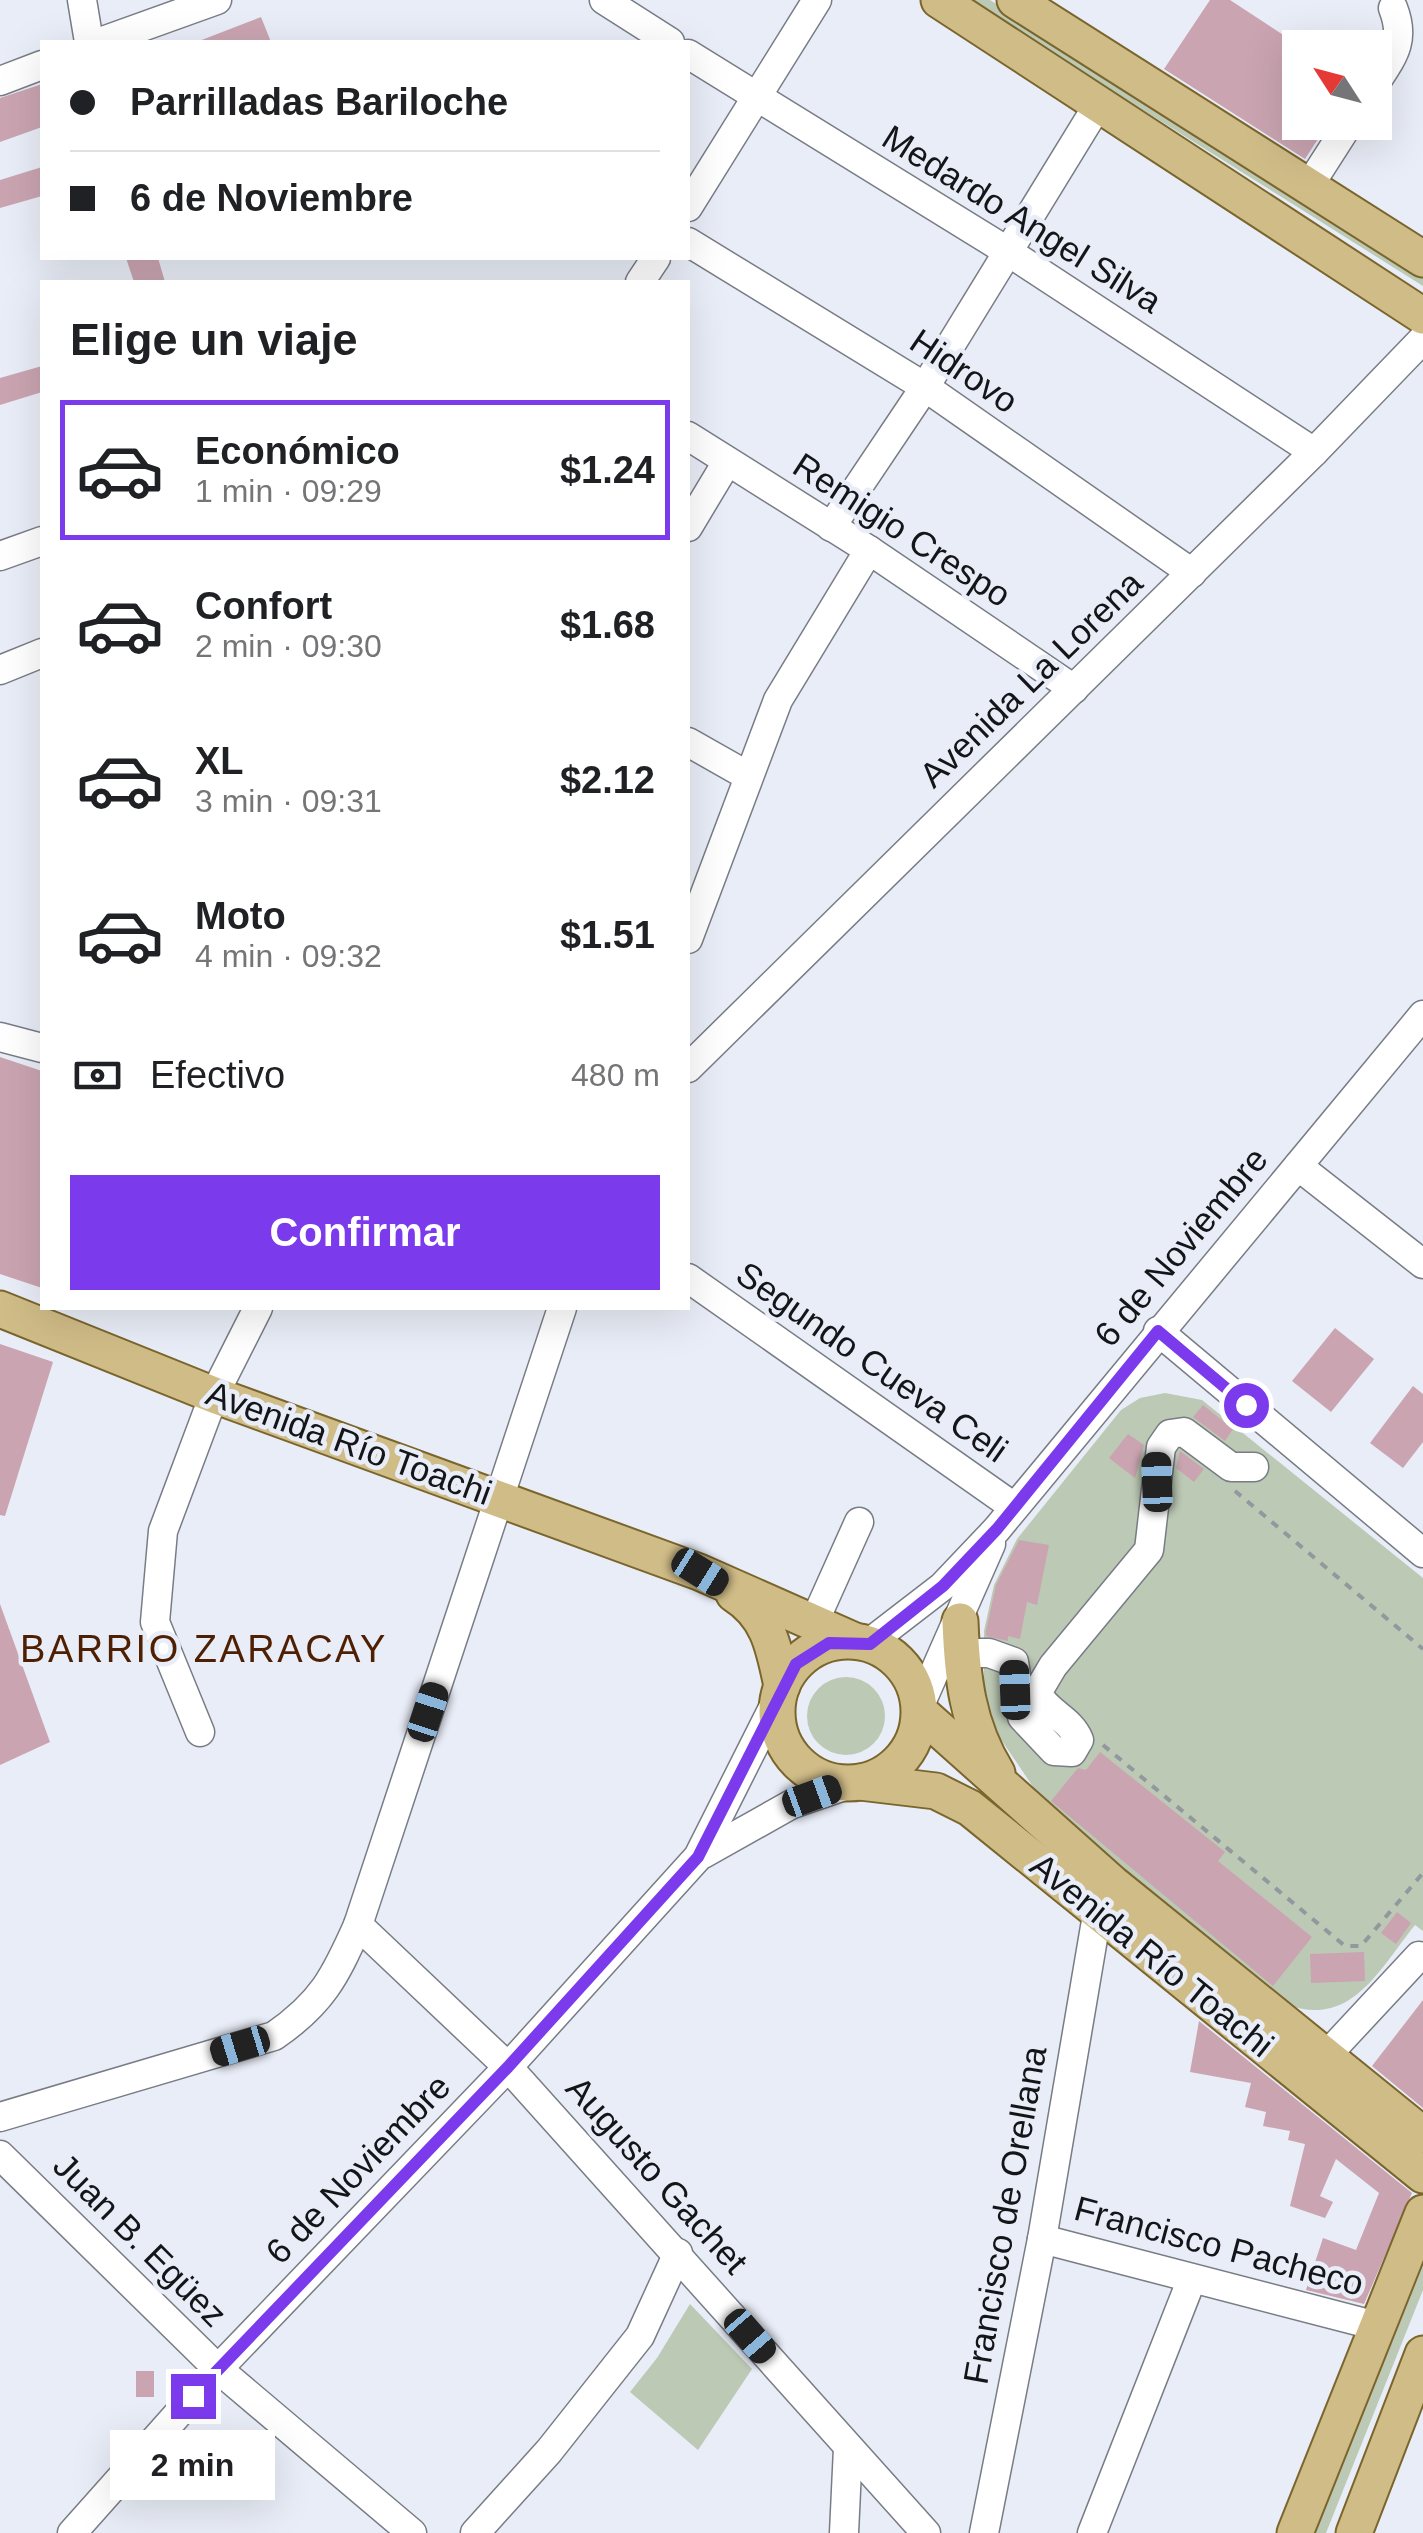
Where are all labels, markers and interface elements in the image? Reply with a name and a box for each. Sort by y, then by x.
north arrow [1282,30,1392,140]
map controls [1282,30,1392,140]
text: Parrilladas Bariloche [130,81,508,123]
street label: Medardo Angel Silva [876,117,1169,320]
text: 6 de Noviembre [130,177,413,219]
text: Elige un viaje [70,314,358,365]
street label: Hidrovo [903,321,1025,420]
icon: car [75,425,165,515]
text: Económico [195,430,400,472]
street label: Remigio Crespo [786,445,1018,614]
text: $1.24 [560,449,655,491]
text: 1 min · 09:29 [195,473,382,509]
street label: Avenida La Lorena [912,562,1150,795]
icon: car [75,580,165,670]
text: Confort [195,585,332,627]
text: $1.68 [560,604,655,646]
text: 2 min · 09:30 [195,628,382,664]
icon: car [75,735,165,825]
text: XL [195,740,244,782]
text: $2.12 [560,759,655,801]
text: 3 min · 09:31 [195,783,382,819]
icon: car [75,890,165,980]
text: Moto [195,895,286,937]
text: $1.51 [560,914,655,956]
text: 4 min · 09:32 [195,938,382,974]
icon: cash [70,1048,125,1103]
text: Efectivo [150,1054,285,1096]
text: 480 m [571,1057,660,1093]
street label: 6 de Noviembre [1086,1140,1275,1354]
button: Confirmar [70,1175,660,1290]
street label: Segundo Cueva Celi [730,1254,1015,1470]
street label: Avenida Río Toachi [201,1373,497,1512]
route start [1224,1383,1269,1428]
car [1141,1451,1173,1513]
car [667,1543,733,1601]
district label: BARRIO ZARACAY [20,1628,388,1670]
car [999,1659,1031,1721]
car [404,1679,452,1745]
car [779,1772,845,1820]
street label: Avenida Río Toachi [1023,1845,1281,2064]
car [207,2023,273,2069]
street label: Francisco de Orellana [956,2042,1054,2387]
street label: 6 de Noviembre [258,2066,457,2271]
street label: Augusto Gachet [559,2068,756,2281]
street label: Juan B. Egüez [46,2145,235,2334]
street label: Francisco Pacheco [1070,2188,1368,2303]
car [719,2304,781,2368]
route end [171,2374,216,2419]
callout: 2 min [110,2431,276,2501]
text: 2 min [151,2447,234,2483]

